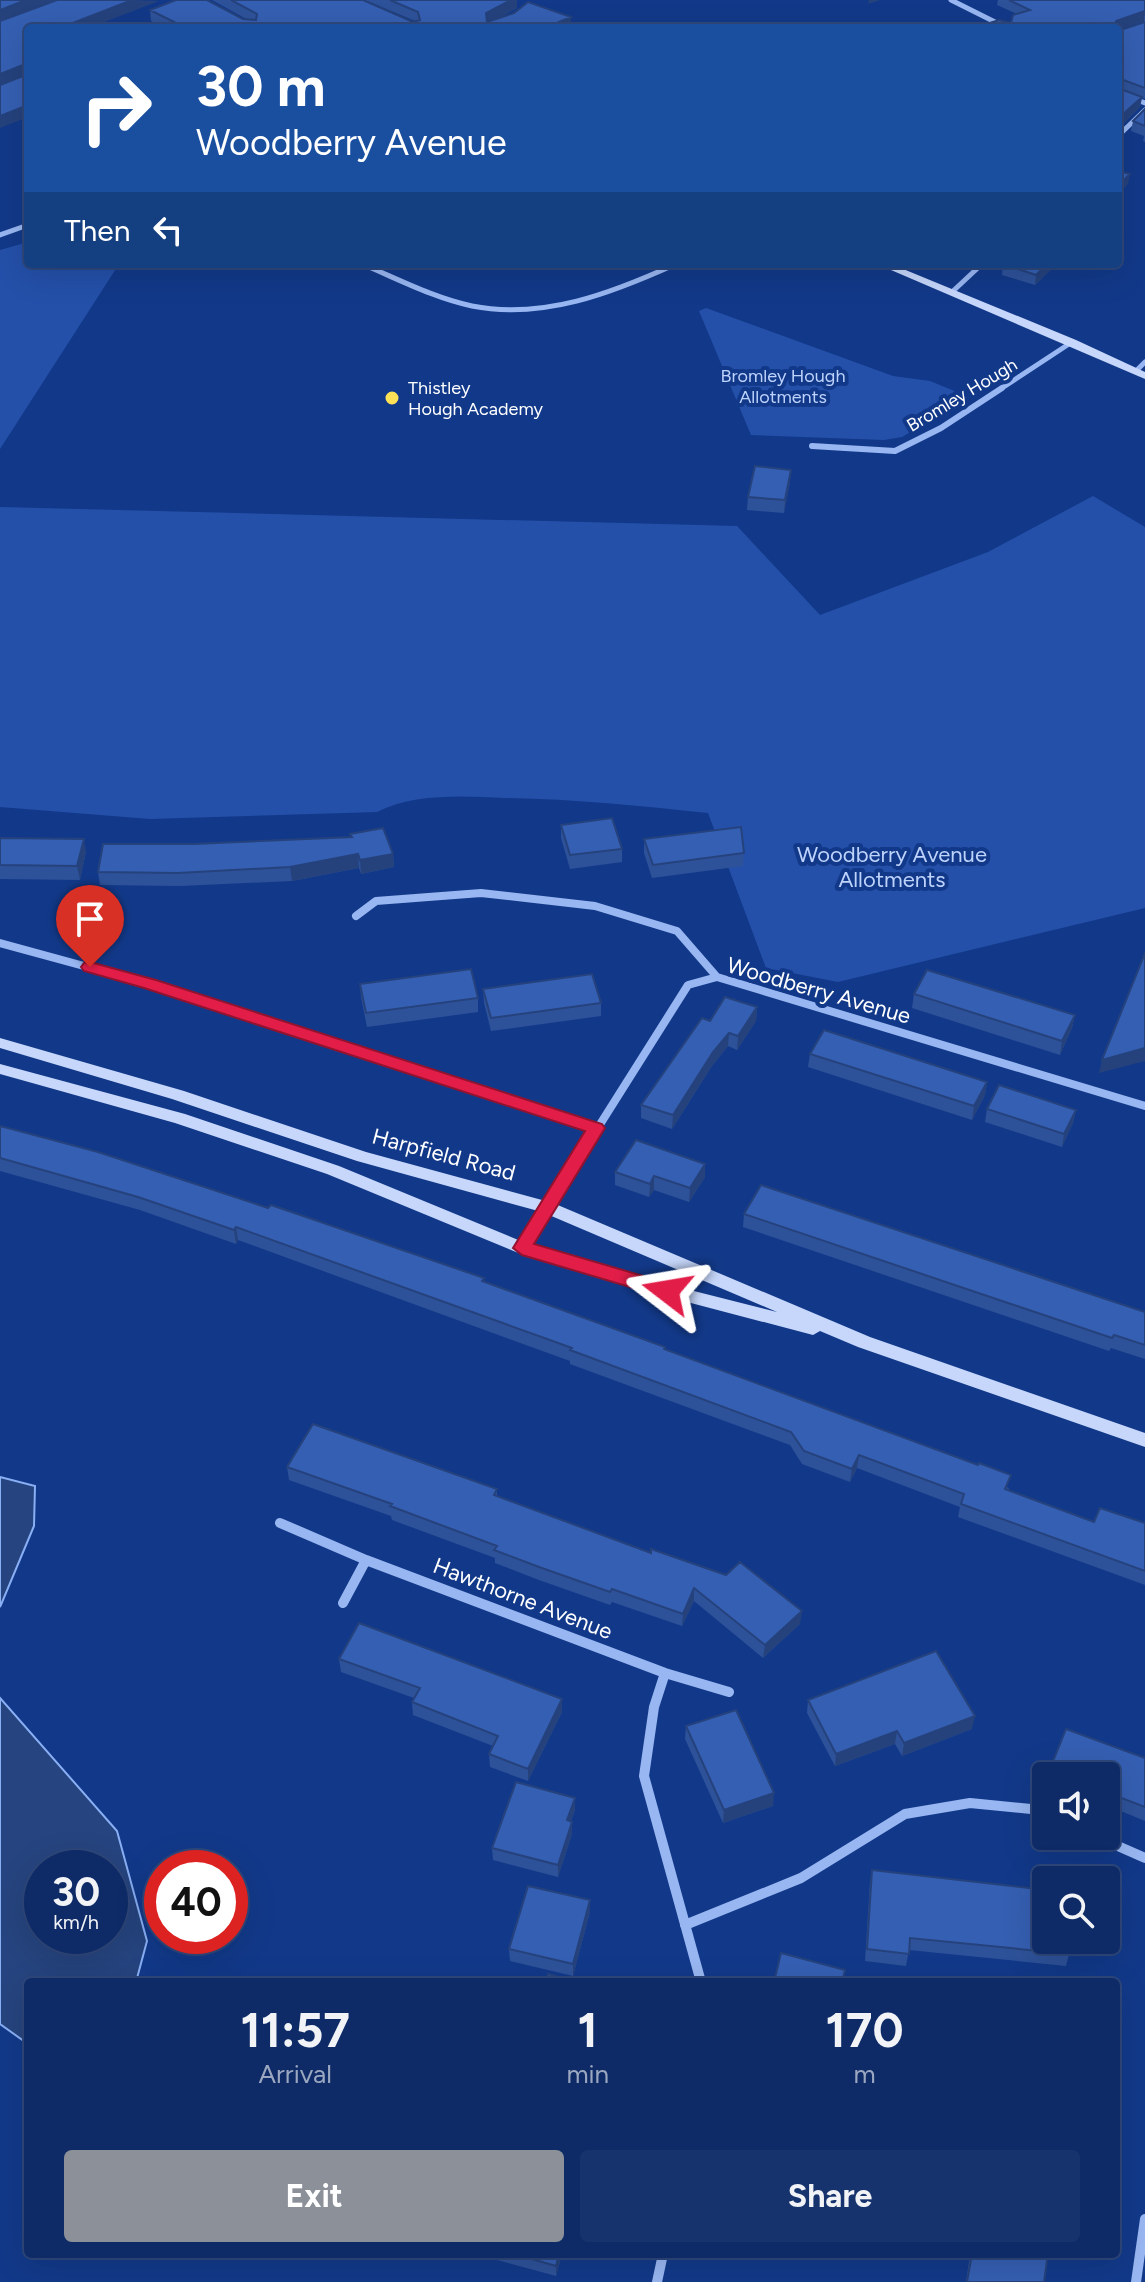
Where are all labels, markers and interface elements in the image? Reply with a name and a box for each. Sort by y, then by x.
text: 30 m [196,53,326,120]
icon: right [64,56,168,160]
text: Woodberry Avenue [196,121,507,164]
icon: left [146,208,190,252]
text: Then [64,212,130,249]
street label: Bromley Hough [903,353,1021,437]
park label: Bromley Hough Allotments [721,365,845,408]
place label: Thistley Hough Academy [408,377,544,420]
marker: Thistley Hough Academy [383,389,401,407]
park label: Woodberry Avenue Allotments [797,841,987,893]
pin [56,885,124,967]
icon: arrive [68,897,112,941]
street label: Woodberry Avenue [724,951,914,1030]
street label: Harpfield Road [369,1122,518,1187]
position arrow [625,1249,709,1333]
street label: Hawthorne Avenue [429,1552,616,1645]
map controls [1032,1762,1120,1954]
button: sound [1032,1762,1120,1850]
speed limit sign: 40 [144,1850,248,1954]
button: search [1032,1866,1120,1954]
text: 30 [52,1868,100,1916]
text: km/h [53,1910,99,1934]
text: 11:57 [240,2001,350,2059]
text: 1 [578,2001,598,2059]
text: 170 [825,2001,904,2059]
text: Arrival [258,2058,332,2090]
text: min [566,2058,609,2090]
text: m [853,2058,876,2090]
button: Exit [64,2150,564,2242]
button: Share [580,2150,1080,2242]

